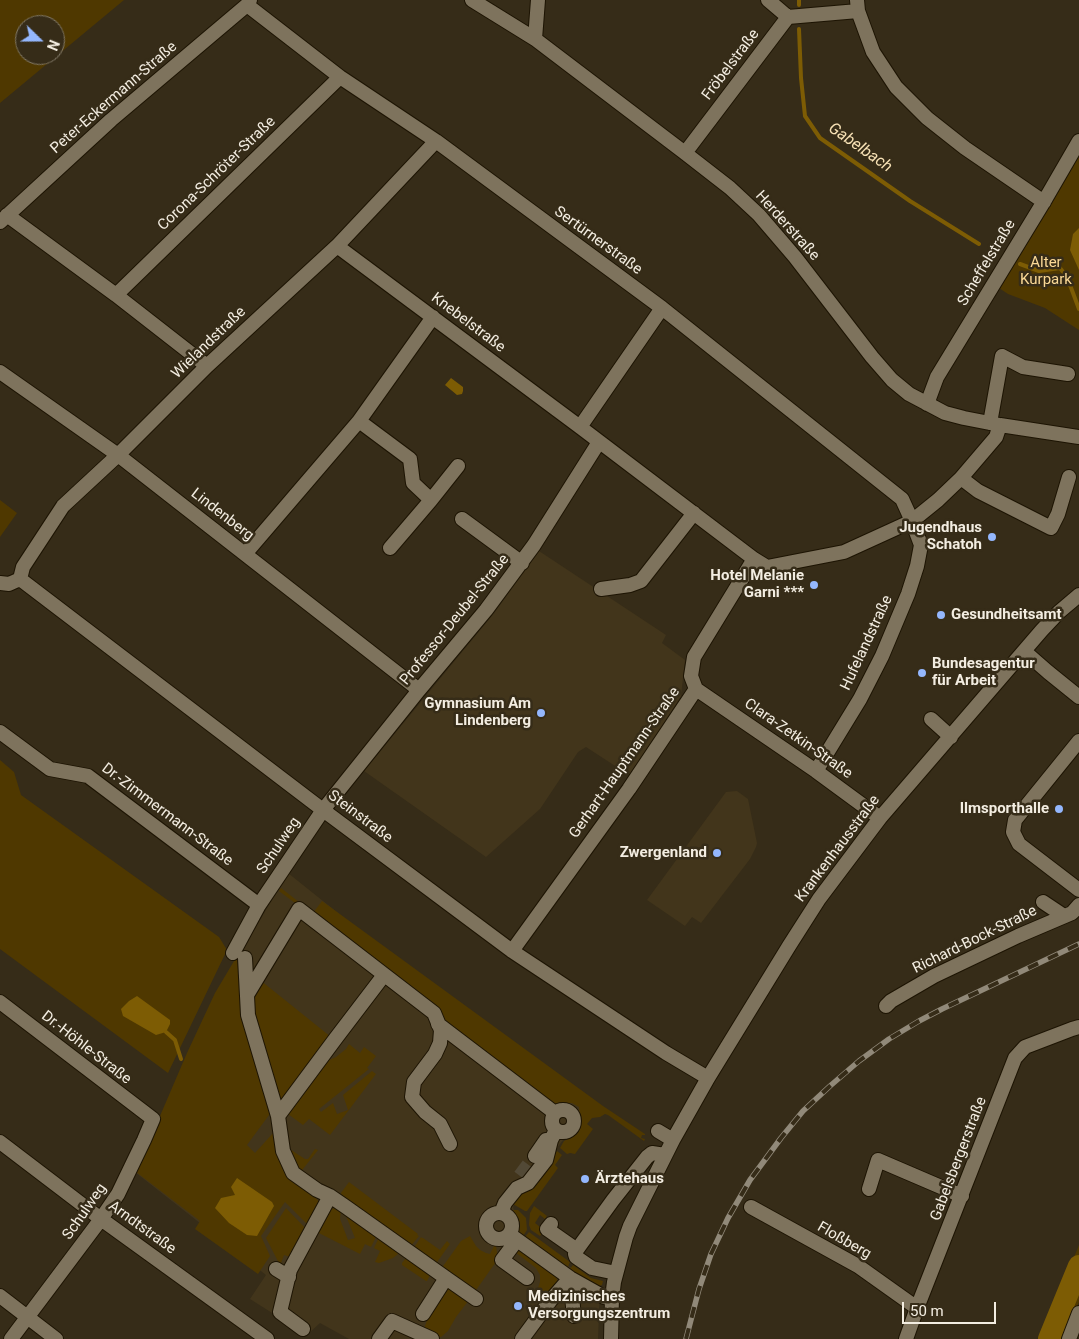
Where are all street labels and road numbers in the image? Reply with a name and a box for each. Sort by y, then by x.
street label: Fröbelstraße [699,26,763,104]
street label: Peter-Eckermann-Straße [47,38,181,158]
street label: Corona-Schröter-Straße [154,113,280,235]
street label: Herderstraße [751,187,823,265]
street label: Sertürnerstraße [550,203,646,279]
street label: Scheffelstraße [954,217,1020,309]
street label: Knebelstraße [427,289,509,357]
street label: Wielandstraße [168,303,250,383]
street label: Lindenberg [187,485,257,545]
street label: Professor-Deubel-Straße [397,551,513,689]
street label: Hufelandstraße [837,593,897,693]
street label: Gerhart-Hauptmann-Straße [566,684,684,842]
street label: Clara-Zetkin-Straße [741,695,855,783]
street label: Dr.-Zimmermann-Straße [98,760,236,870]
street label: Steinstraße [324,787,396,847]
street label: Krankenhausstraße [792,792,884,906]
street label: Schulweg [253,814,305,878]
street label: Richard-Bock-Straße [910,902,1040,978]
street label: Dr.-Höhle-Straße [38,1007,134,1089]
street label: Gabelsbergerstraße [927,1094,991,1224]
street label: Schulweg [59,1180,111,1244]
street label: Arndtstraße [105,1198,179,1258]
street label: Floßberg [814,1218,874,1264]

